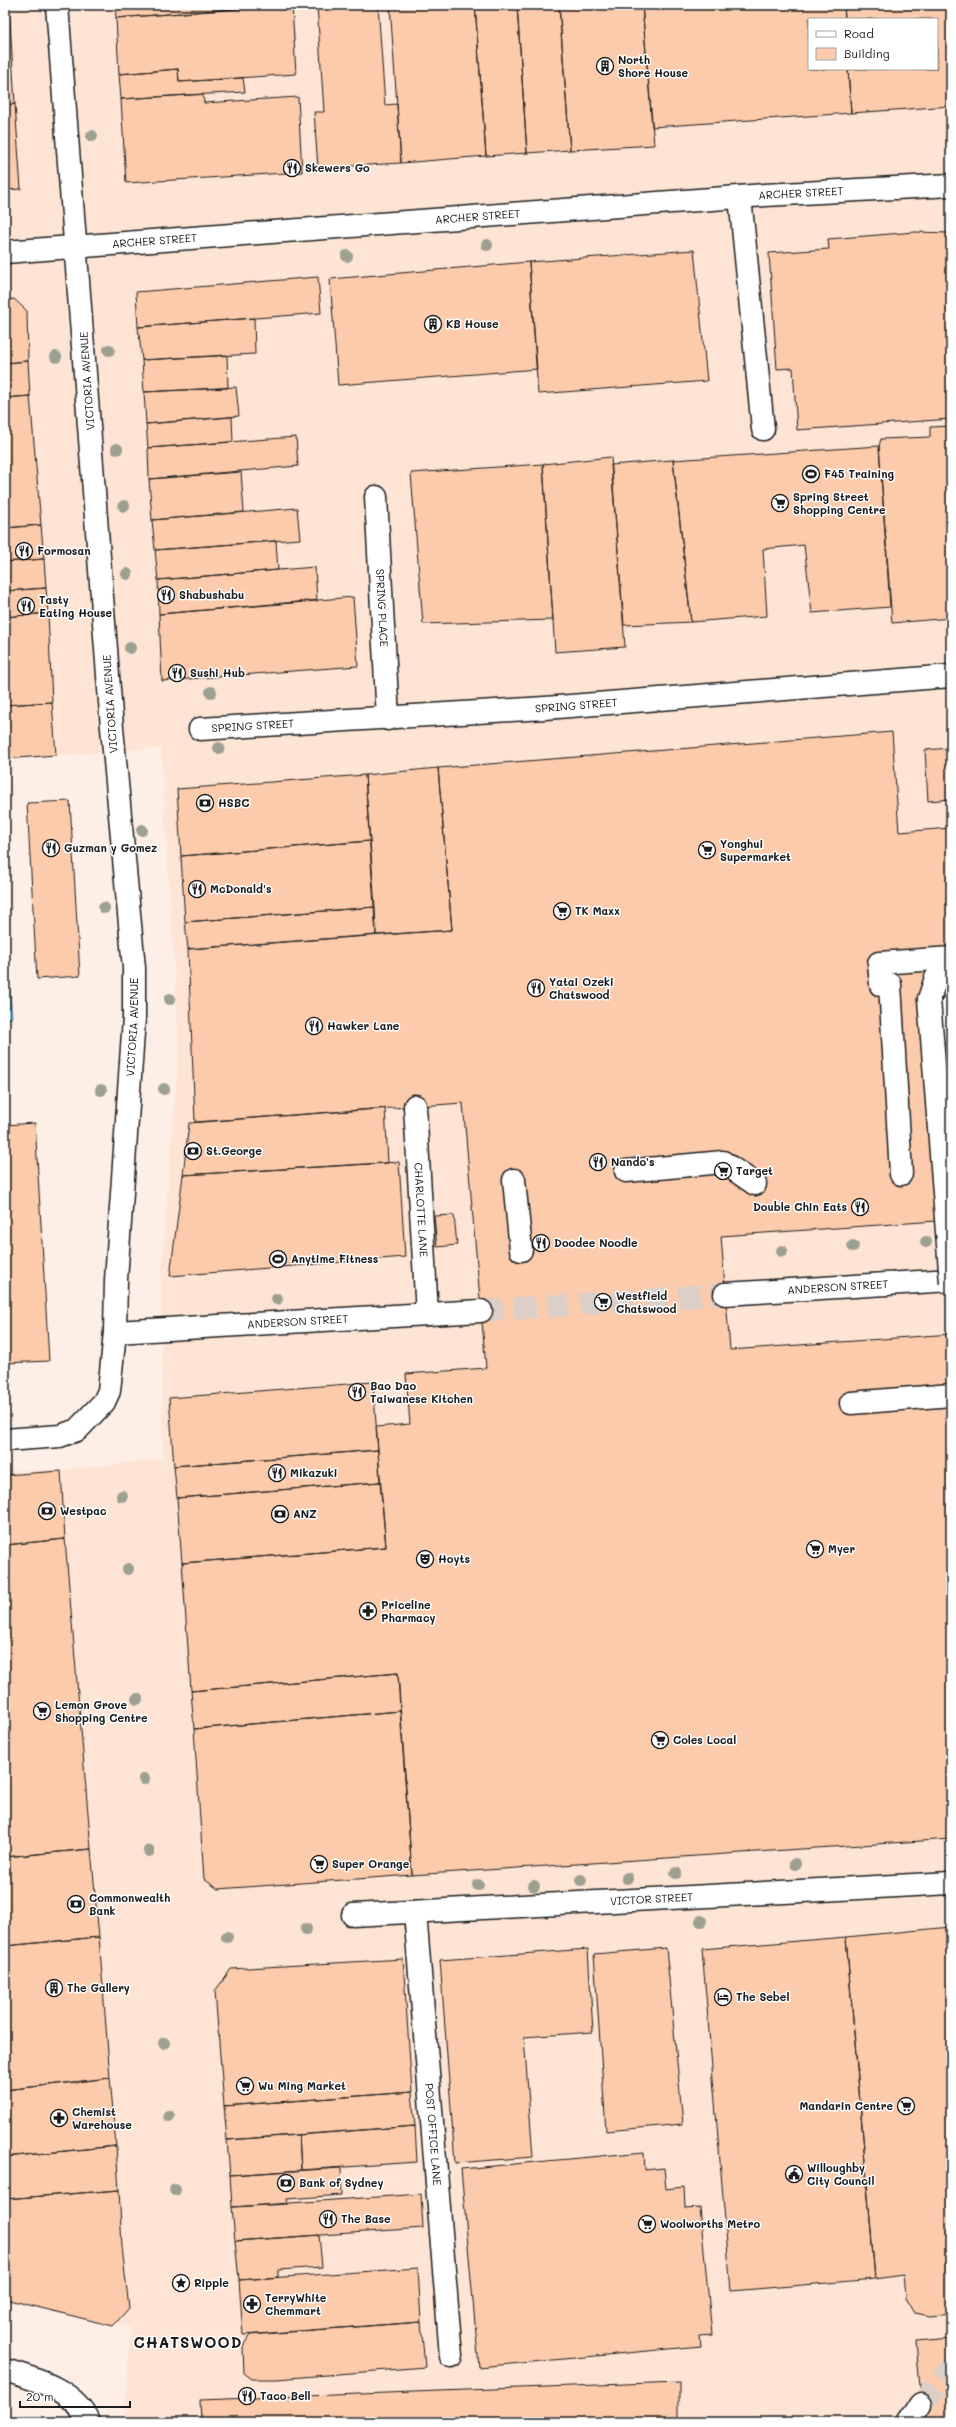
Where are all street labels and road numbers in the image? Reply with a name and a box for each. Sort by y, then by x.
street label: ARCHER STREET [758,183,844,202]
street label: ARCHER STREET [434,205,521,227]
street label: ARCHER STREET [111,230,198,251]
street label: VICTORIA AVENUE [76,331,97,431]
street label: SPRING PLACE [373,568,392,647]
street label: VICTORIA AVENUE [99,654,120,754]
street label: SPRING STREET [534,694,618,716]
street label: SPRING STREET [211,715,295,735]
street label: VICTORIA AVENUE [122,978,141,1077]
street label: CHARLOTTE LANE [411,1162,432,1258]
street label: ANDERSON STREET [787,1276,889,1297]
street label: ANDERSON STREET [247,1311,349,1331]
street label: VICTOR STREET [610,1889,694,1908]
street label: POST OFFICE LANE [422,2082,445,2186]

